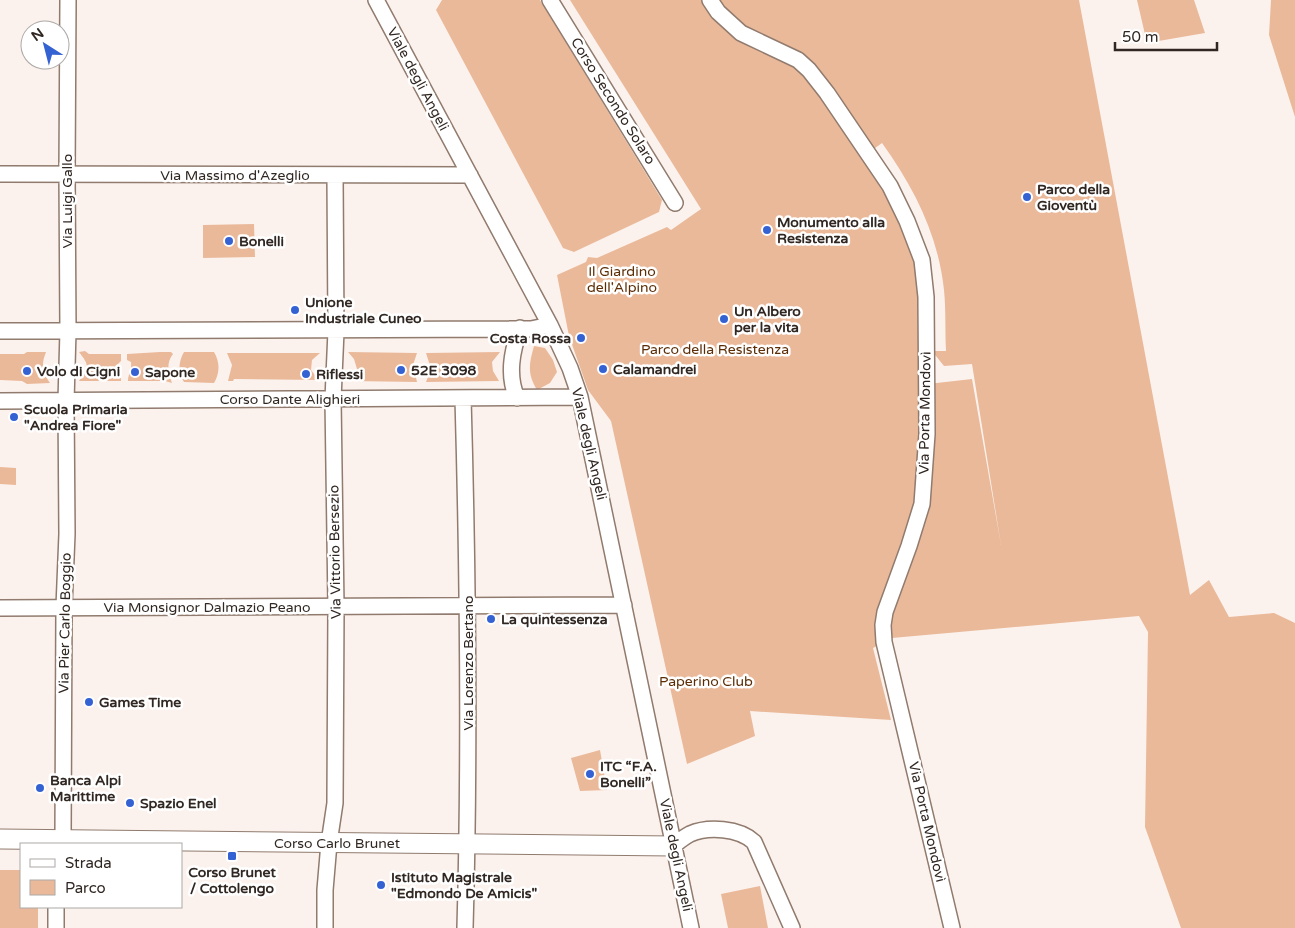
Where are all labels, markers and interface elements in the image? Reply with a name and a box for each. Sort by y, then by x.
north arrow [20,20,70,70]
scale bar [1115,20,1218,52]
street label: Viale degli Angeli [384,24,452,134]
text: N [28,25,47,45]
text: 50 m [1122,28,1159,46]
street label: Corso Secondo Solaro [567,34,659,168]
street label: Via Luigi Gallo [59,154,76,248]
street label: Via Massimo d'Azeglio [160,167,310,184]
place label: Parco della Gioventù [1037,181,1110,214]
marker: Parco della Gioventù [1021,191,1033,203]
place label: Monumento alla Resistenza [777,214,885,247]
marker: Monumento alla Resistenza [761,224,773,236]
place label: Bonelli [239,233,284,250]
marker: Bonelli [223,235,235,247]
park label: Il Giardino dell'Alpino [587,263,657,296]
place label: Unione Industriale Cuneo [305,294,422,327]
place label: Un Albero per la vita [734,303,801,336]
marker: Unione Industriale Cuneo [289,304,301,316]
marker: Un Albero per la vita [718,313,730,325]
place label: Costa Rossa [490,330,571,347]
marker: Costa Rossa [575,332,587,344]
park label: Parco della Resistenza [641,341,789,358]
street label: Via Porta Mondovì [915,351,935,475]
place label: Calamandrei [613,361,697,378]
place label: 52E 3098 [411,362,477,379]
place label: Volo di Cigni [37,363,120,380]
marker: Calamandrei [597,363,609,375]
place label: Sapone [145,364,195,381]
marker: 52E 3098 [395,364,407,376]
marker: Volo di Cigni [21,365,33,377]
marker: Sapone [129,366,141,378]
place label: Riflessi [316,366,363,383]
marker: Riflessi [300,368,312,380]
street label: Viale degli Angeli [568,386,610,502]
street label: Corso Dante Alighieri [220,391,360,408]
place label: Scuola Primaria "Andrea Fiore" [24,401,128,434]
marker: Scuola Primaria "Andrea Fiore" [8,411,20,423]
street label: Via Vittorio Bersezio [325,485,345,619]
street label: Via Pier Carlo Boggio [55,553,75,693]
street label: Via Lorenzo Bertano [460,595,477,731]
street label: Via Monsignor Dalmazio Peano [103,599,311,616]
place label: La quintessenza [501,611,608,628]
marker: La quintessenza [485,613,497,625]
park label: Paperino Club [659,673,753,690]
place label: Games Time [99,694,181,711]
marker: Games Time [83,696,95,708]
place label: ITC “F.A. Bonelli” [600,758,657,791]
street label: Via Porta Mondovì [905,760,949,884]
marker: ITC “F.A. Bonelli” [584,768,596,780]
place label: Banca Alpi Marittime [50,772,121,805]
marker: Banca Alpi Marittime [34,782,46,794]
place label: Spazio Enel [140,795,217,812]
marker: Spazio Enel [124,797,136,809]
street label: Viale degli Angeli [656,797,696,913]
street label: Corso Carlo Brunet [274,835,401,852]
legend [20,843,182,908]
marker: Corso Brunet / Cottolengo [226,850,238,862]
text: Strada [65,854,112,872]
place label: Corso Brunet / Cottolengo [188,864,276,897]
place label: Istituto Magistrale "Edmondo De Amicis" [391,869,537,902]
text: Parco [65,879,106,897]
marker: Istituto Magistrale "Edmondo De Amicis" [375,879,387,891]

